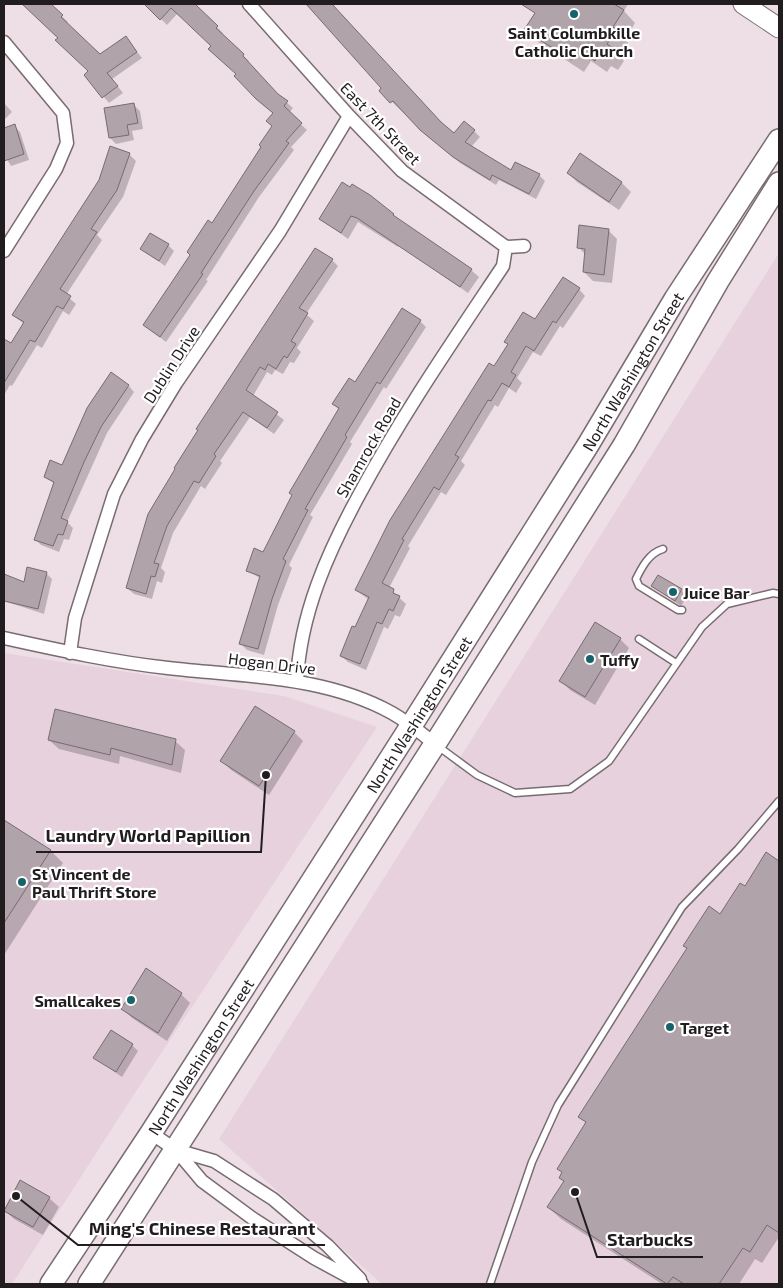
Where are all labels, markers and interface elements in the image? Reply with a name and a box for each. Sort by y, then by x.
marker: Saint Columbkille Catholic Church [568,8,580,20]
place label: Saint Columbkille Catholic Church [508,23,640,60]
street label: East 7th Street [337,78,425,168]
street label: North Washington Street [577,288,687,454]
street label: Dublin Drive [139,322,203,406]
street label: Shamrock Road [332,393,404,501]
place label: Juice Bar [683,583,750,602]
marker: Juice Bar [667,586,679,598]
street label: North Washington Street [362,632,475,796]
street label: Hogan Drive [227,648,317,678]
place label: Tuffy [600,650,639,670]
marker: Tuffy [584,653,596,665]
callout: Laundry World Papillion [36,819,261,852]
text: Laundry World Papillion [46,824,250,846]
place label: St Vincent de Paul Thrift Store [32,864,156,901]
marker: St Vincent de Paul Thrift Store [16,876,28,888]
street label: North Washington Street [143,975,257,1138]
place label: Smallcakes [34,991,121,1010]
marker: Smallcakes [125,994,137,1006]
place label: Target [680,1018,729,1037]
marker: Target [664,1021,676,1033]
callout: Ming's Chinese Restaurant [78,1212,325,1245]
text: Ming's Chinese Restaurant [89,1217,316,1239]
callout: Starbucks [597,1224,703,1257]
text: Starbucks [607,1228,693,1250]

